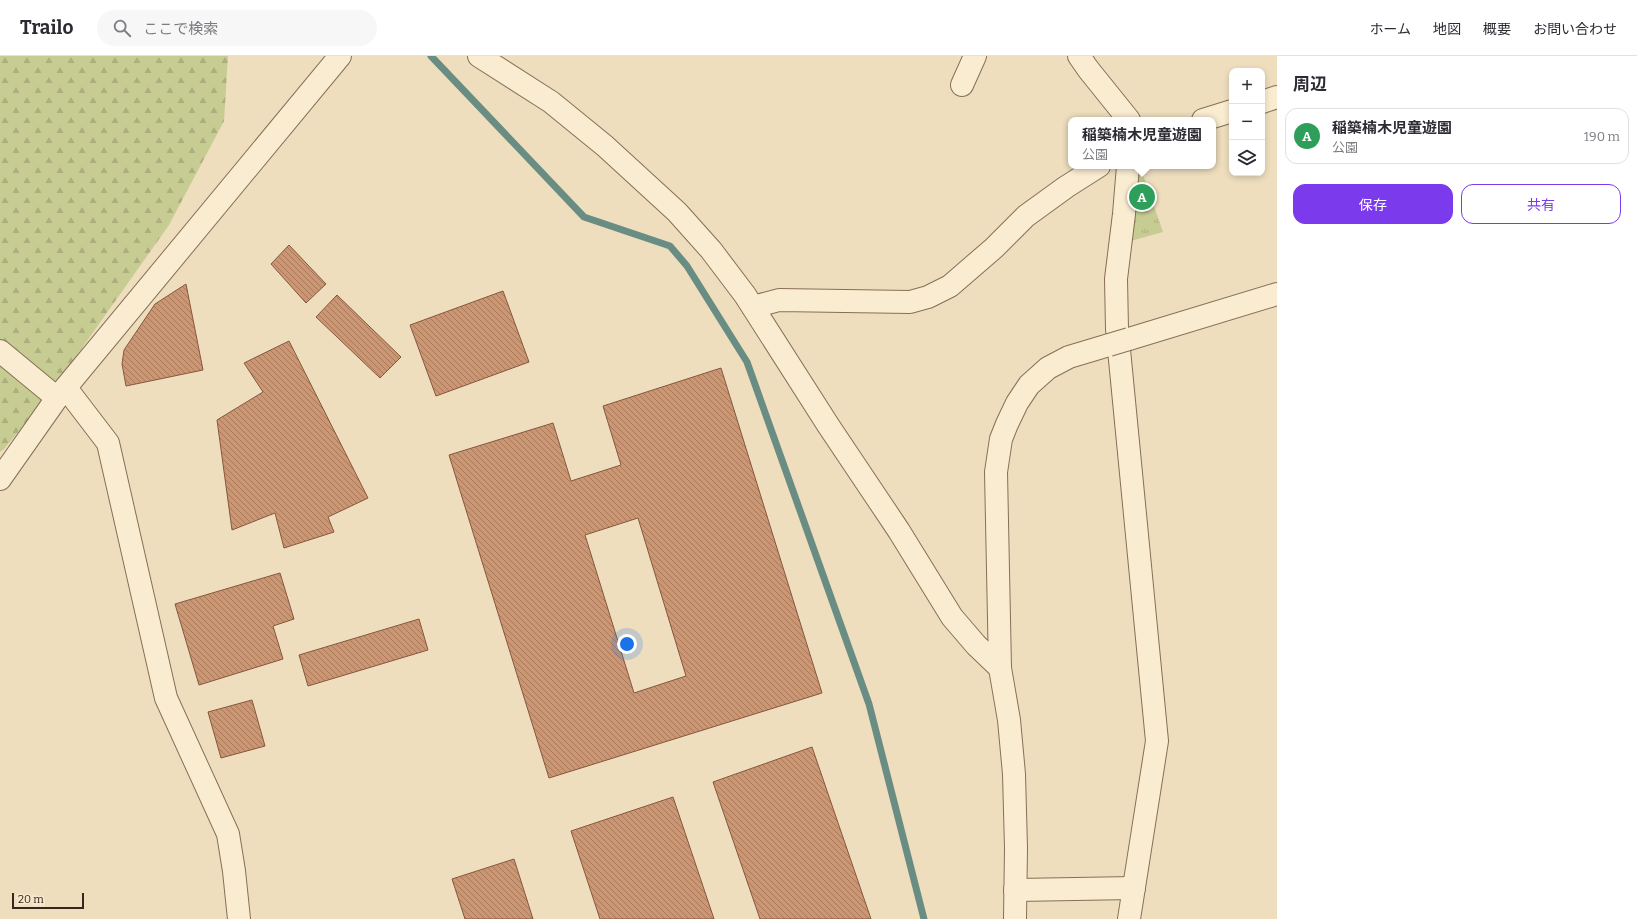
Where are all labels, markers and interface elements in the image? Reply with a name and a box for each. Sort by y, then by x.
search box [97,10,377,46]
text: Trailo [20,16,73,39]
icon: search [111,17,133,39]
text: ここで検索 [143,20,218,38]
text: ホーム [1369,21,1411,38]
text: 地図 [1433,21,1461,38]
text: 概要 [1483,21,1511,38]
text: お問い合わせ [1533,21,1617,38]
map controls [1229,68,1265,176]
button: + [1229,68,1265,104]
text: 周辺 [1293,74,1327,95]
button: − [1229,104,1265,140]
popup [1068,117,1216,169]
text: 稲築楠木児童遊園 [1332,119,1452,137]
text: 稲築楠木児童遊園 [1082,126,1202,144]
text: A [1302,129,1312,144]
text: 190 m [1584,129,1620,144]
button: layers [1229,140,1265,176]
text: 公園 [1332,140,1358,155]
text: 公園 [1082,147,1108,162]
pin: A [1129,182,1155,212]
button: 保存 [1293,184,1453,224]
button: 共有 [1461,184,1621,224]
your location [617,634,637,654]
scale bar [12,891,84,910]
text: 20 m [18,893,44,906]

